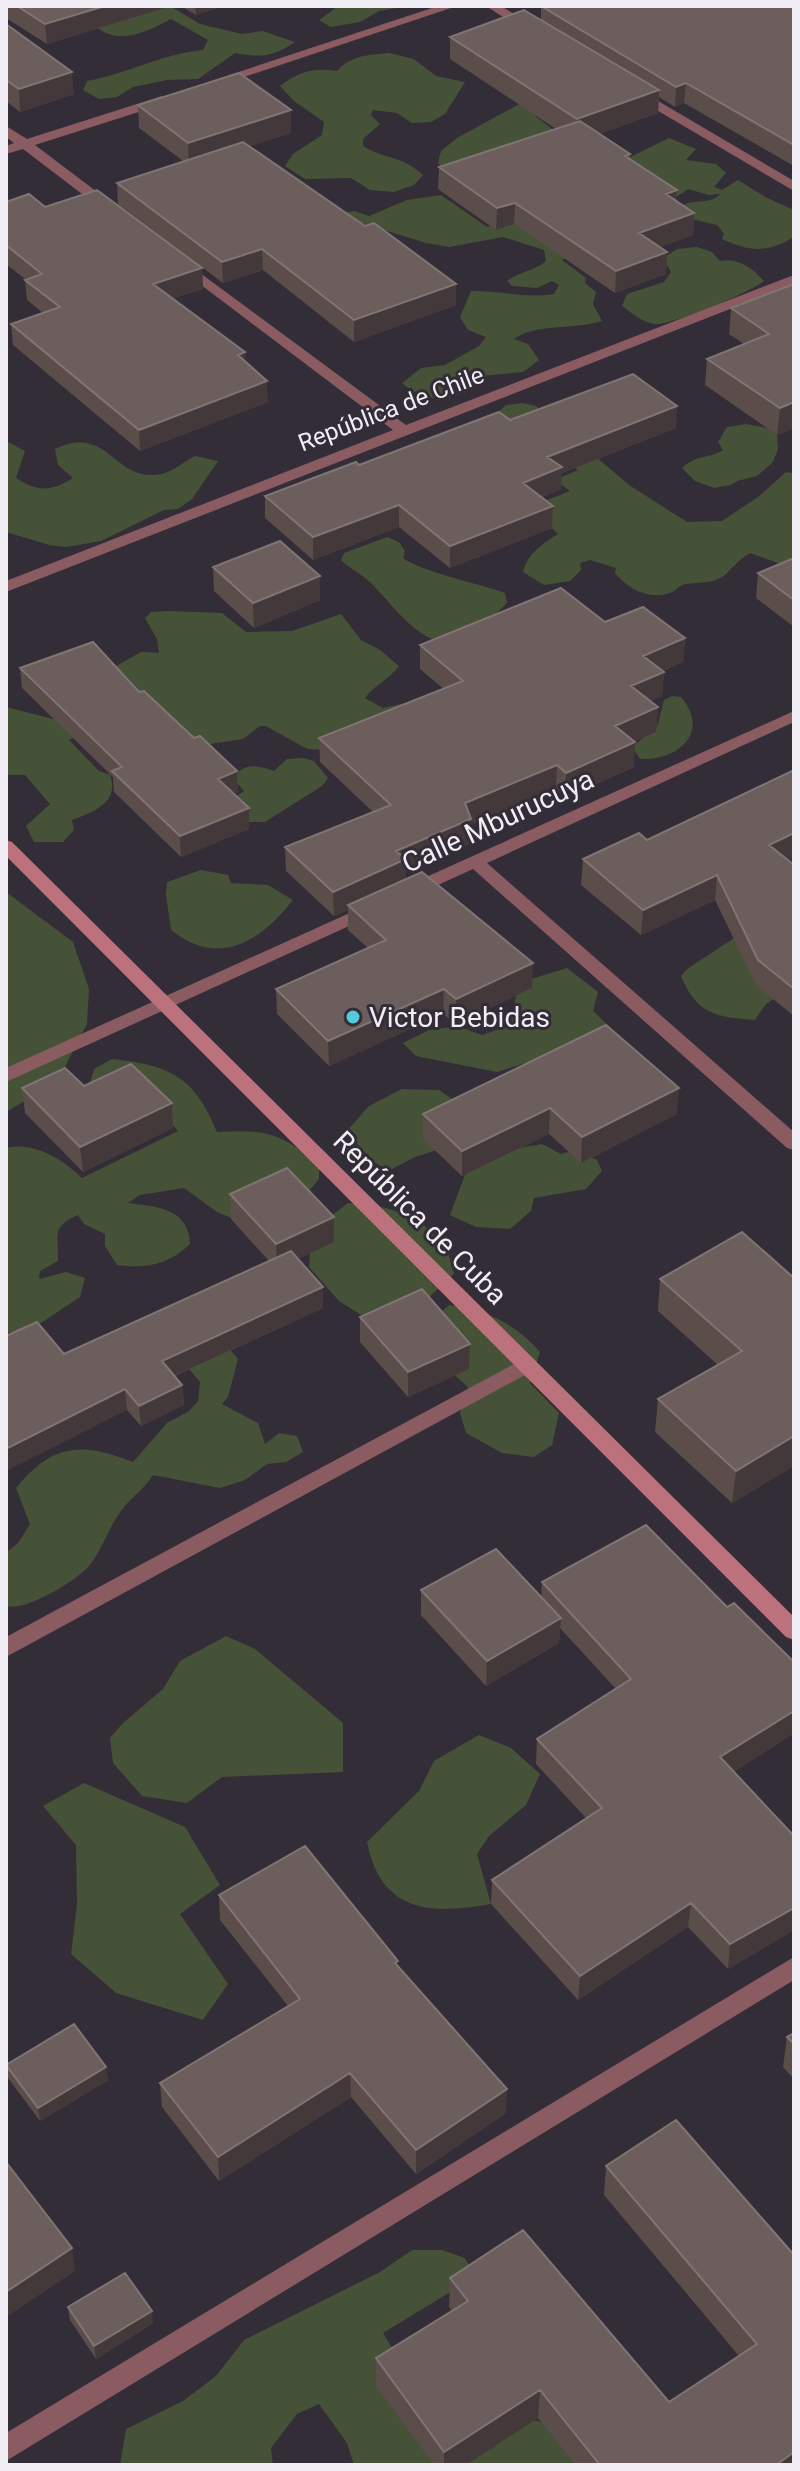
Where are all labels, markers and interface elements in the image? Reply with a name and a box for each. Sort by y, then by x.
street label: República de Chile [294,361,488,457]
street label: Calle Mburucuya [397,762,599,880]
place label: Victor Bebidas [369,1001,550,1034]
marker: Victor Bebidas [344,1008,362,1026]
street label: República de Cuba [326,1124,514,1312]

